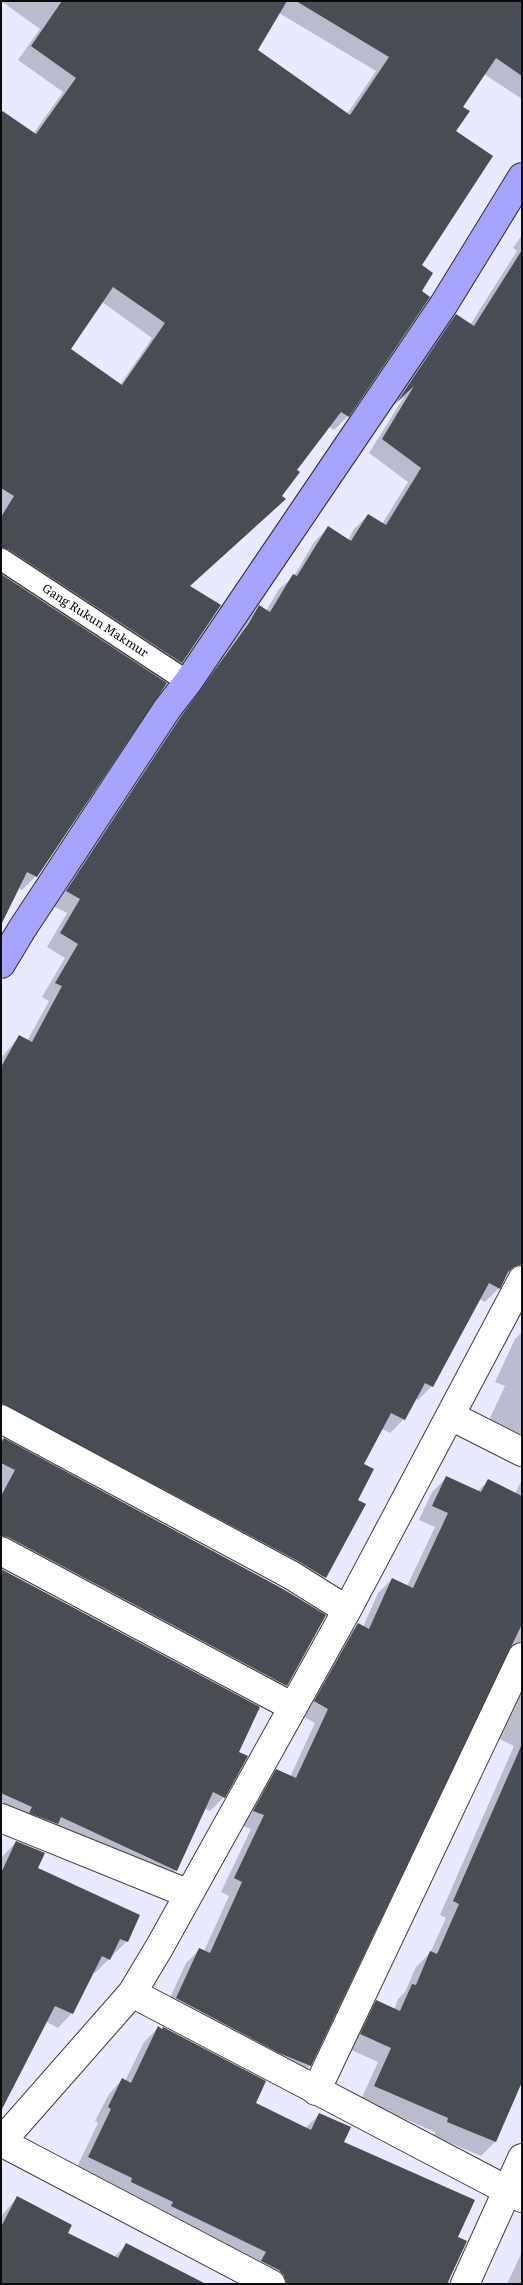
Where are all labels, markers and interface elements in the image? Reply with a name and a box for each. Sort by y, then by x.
street label: Gang Rukun Makmur [39,581,151,661]

